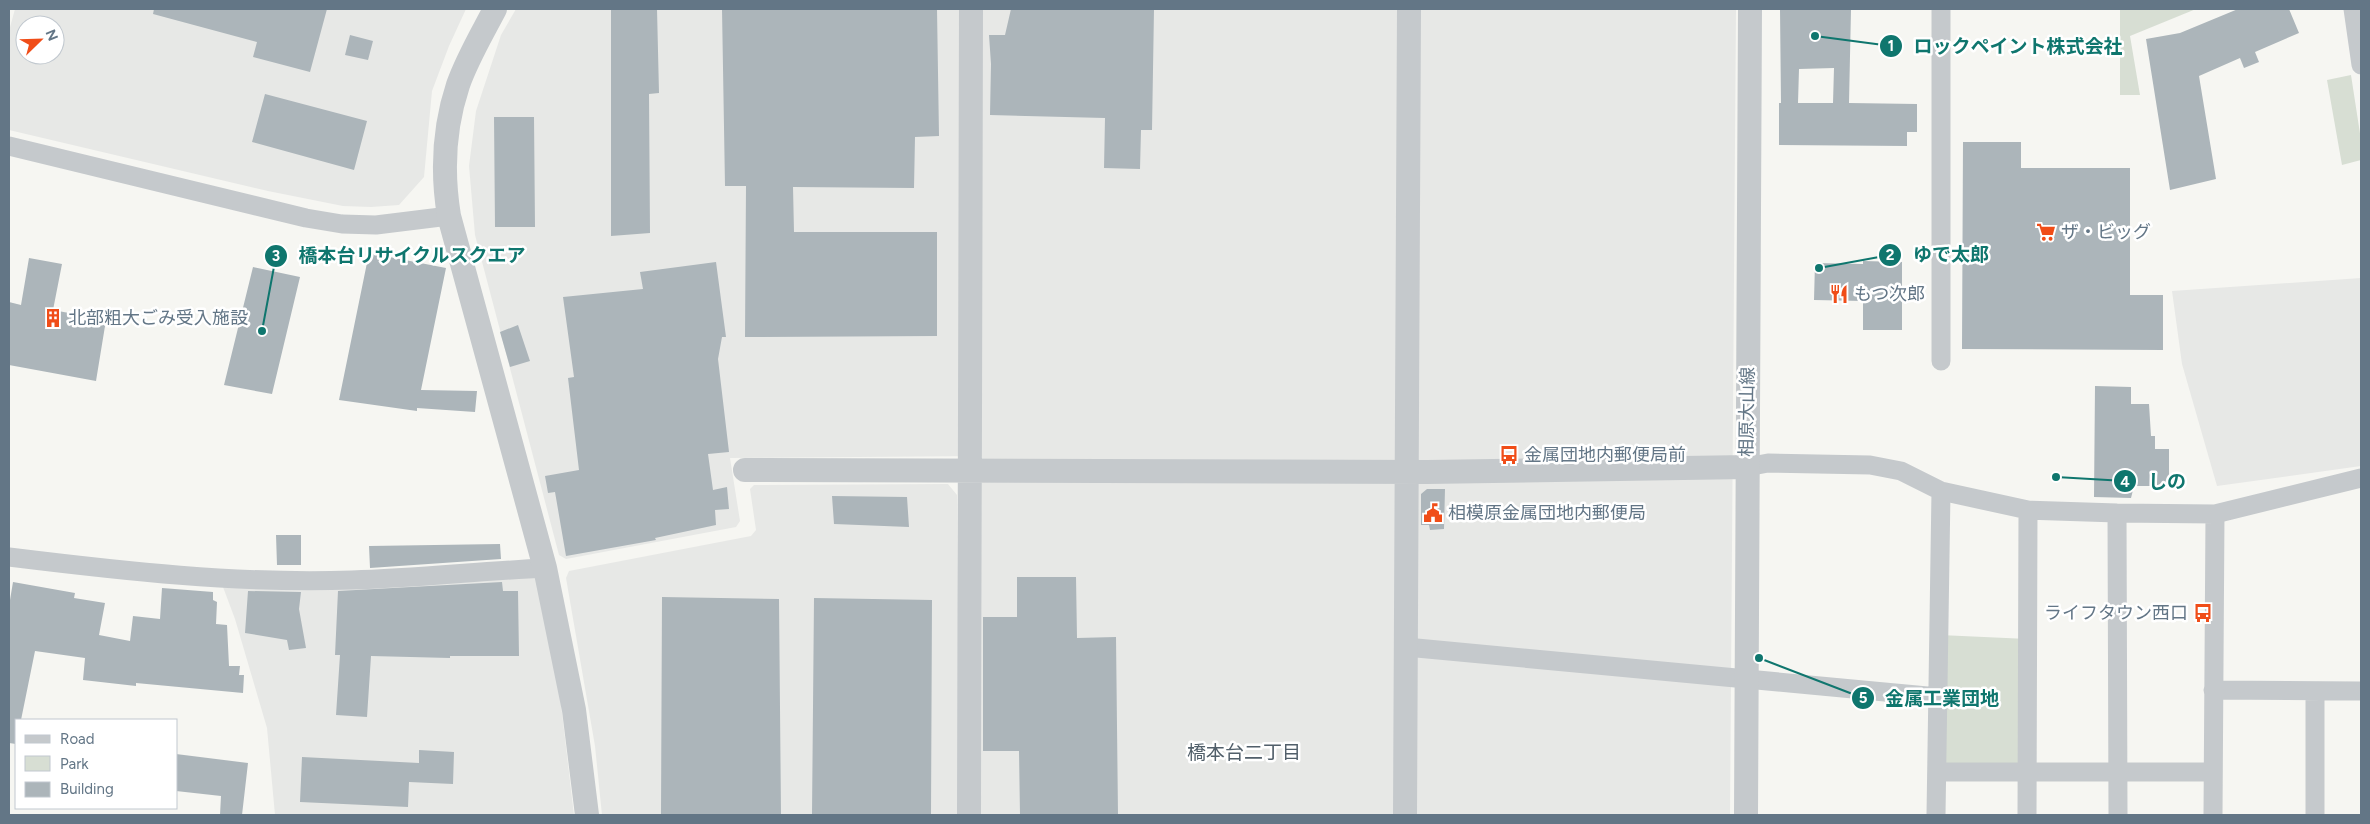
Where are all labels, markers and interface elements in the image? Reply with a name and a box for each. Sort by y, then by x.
north arrow [15,15,65,65]
text: N [42,27,61,43]
callout: ロックペイント株式会社 [1878,29,2132,63]
text: ロックペイント株式会社 [1913,35,2123,58]
text: 1 [1888,37,1894,55]
supermarket icon: ザ・ビッグ [2035,221,2057,243]
place label: ザ・ビッグ [2061,221,2151,243]
callout: ゆで太郎 [1878,238,1999,272]
callout: 橋本台リサイクルスクエア [263,239,536,273]
text: ゆで太郎 [1913,243,1989,266]
text: 橋本台リサイクルスクエア [298,244,526,267]
text: 2 [1886,246,1895,264]
text: 3 [272,247,280,265]
restaurant icon: もつ次郎 [1828,283,1850,305]
place label: もつ次郎 [1854,283,1925,305]
building icon: 北部粗大ごみ受入施設 [42,307,64,329]
place label: 北部粗大ごみ受入施設 [68,307,248,329]
street label: 相原大山線 [1735,367,1759,457]
bus stop icon: 金属団地内郵便局前 [1498,444,1520,466]
place label: 金属団地内郵便局前 [1524,444,1686,466]
callout: しの [2113,464,2196,498]
text: しの [2148,470,2186,493]
text: 4 [2120,473,2130,491]
public building icon: 相模原金属団地内郵便局 [1422,502,1444,524]
place label: 相模原金属団地内郵便局 [1448,502,1646,524]
place label: ライフタウン西口 [2044,602,2188,624]
bus stop icon: ライフタウン西口 [2192,602,2214,624]
callout: 金属工業団地 [1850,681,2009,715]
text: 金属工業団地 [1885,687,1999,710]
text: 5 [1859,689,1868,707]
legend [15,719,178,809]
text: Road [60,730,95,748]
district label: 橋本台二丁目 [1187,741,1301,764]
text: Park [60,755,89,773]
text: Building [60,780,114,798]

